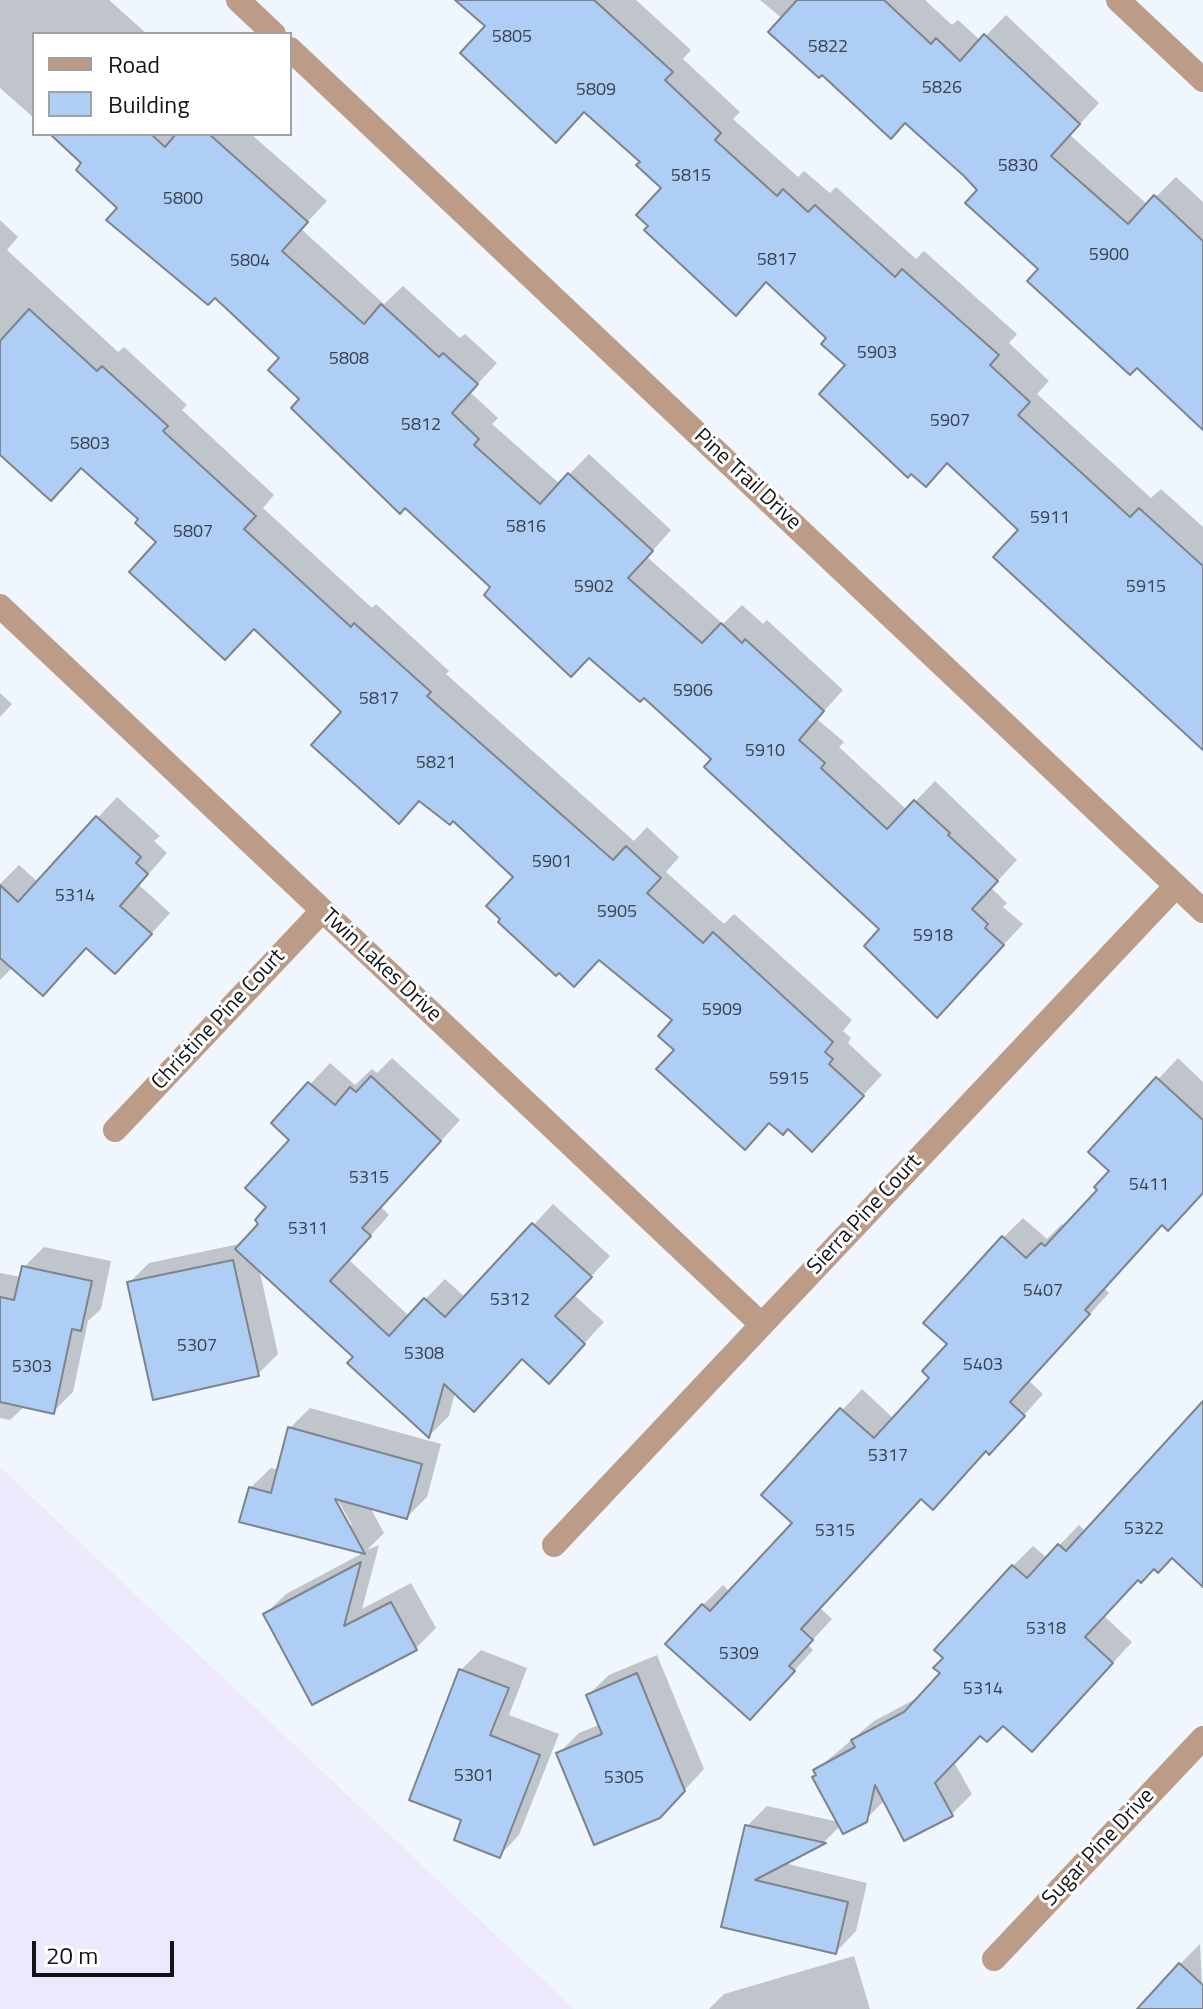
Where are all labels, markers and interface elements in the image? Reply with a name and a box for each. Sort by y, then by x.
house number: 5805 [492,27,532,49]
legend [32,32,292,136]
house number: 5822 [808,37,848,59]
text: Road [108,46,160,82]
house number: 5826 [922,78,962,100]
house number: 5809 [576,80,616,102]
text: Building [108,86,190,122]
house number: 5830 [998,156,1038,178]
house number: 5815 [671,166,711,188]
house number: 5800 [163,189,203,211]
house number: 5900 [1089,245,1129,267]
house number: 5817 [757,250,797,272]
house number: 5804 [230,251,270,273]
house number: 5903 [857,343,897,365]
house number: 5808 [329,349,369,371]
house number: 5907 [930,411,970,433]
house number: 5812 [401,415,441,437]
street label: Pine Trail Drive [688,424,806,536]
house number: 5803 [70,434,110,456]
house number: 5911 [1030,508,1070,530]
house number: 5816 [506,517,546,539]
house number: 5807 [173,522,213,544]
house number: 5902 [574,577,614,599]
house number: 5915 [1126,577,1166,599]
house number: 5906 [673,681,713,703]
house number: 5817 [359,689,399,711]
house number: 5910 [745,741,785,763]
house number: 5821 [416,753,456,775]
house number: 5901 [532,852,572,874]
house number: 5314 [55,886,95,908]
house number: 5905 [597,902,637,924]
street label: Twin Lakes Drive [316,904,446,1028]
house number: 5918 [913,926,953,948]
street label: Christine Pine Court [147,944,291,1096]
house number: 5909 [702,1000,742,1022]
house number: 5915 [769,1069,809,1091]
street label: Sierra Pine Court [803,1149,927,1281]
house number: 5315 [349,1168,389,1190]
house number: 5411 [1129,1175,1169,1197]
house number: 5311 [288,1219,328,1241]
house number: 5407 [1023,1281,1063,1303]
house number: 5312 [490,1290,530,1312]
house number: 5307 [177,1336,217,1358]
house number: 5308 [404,1344,444,1366]
house number: 5403 [963,1355,1003,1377]
house number: 5303 [12,1357,52,1379]
house number: 5317 [868,1446,908,1468]
house number: 5322 [1124,1519,1164,1541]
house number: 5315 [815,1521,855,1543]
house number: 5318 [1026,1619,1066,1641]
house number: 5309 [719,1644,759,1666]
house number: 5314 [963,1679,1003,1701]
house number: 5301 [454,1766,494,1788]
house number: 5305 [604,1768,644,1790]
street label: Sugar Pine Drive [1037,1783,1161,1913]
scale bar [36,1925,178,1975]
text: 20 m [46,1937,98,1973]

